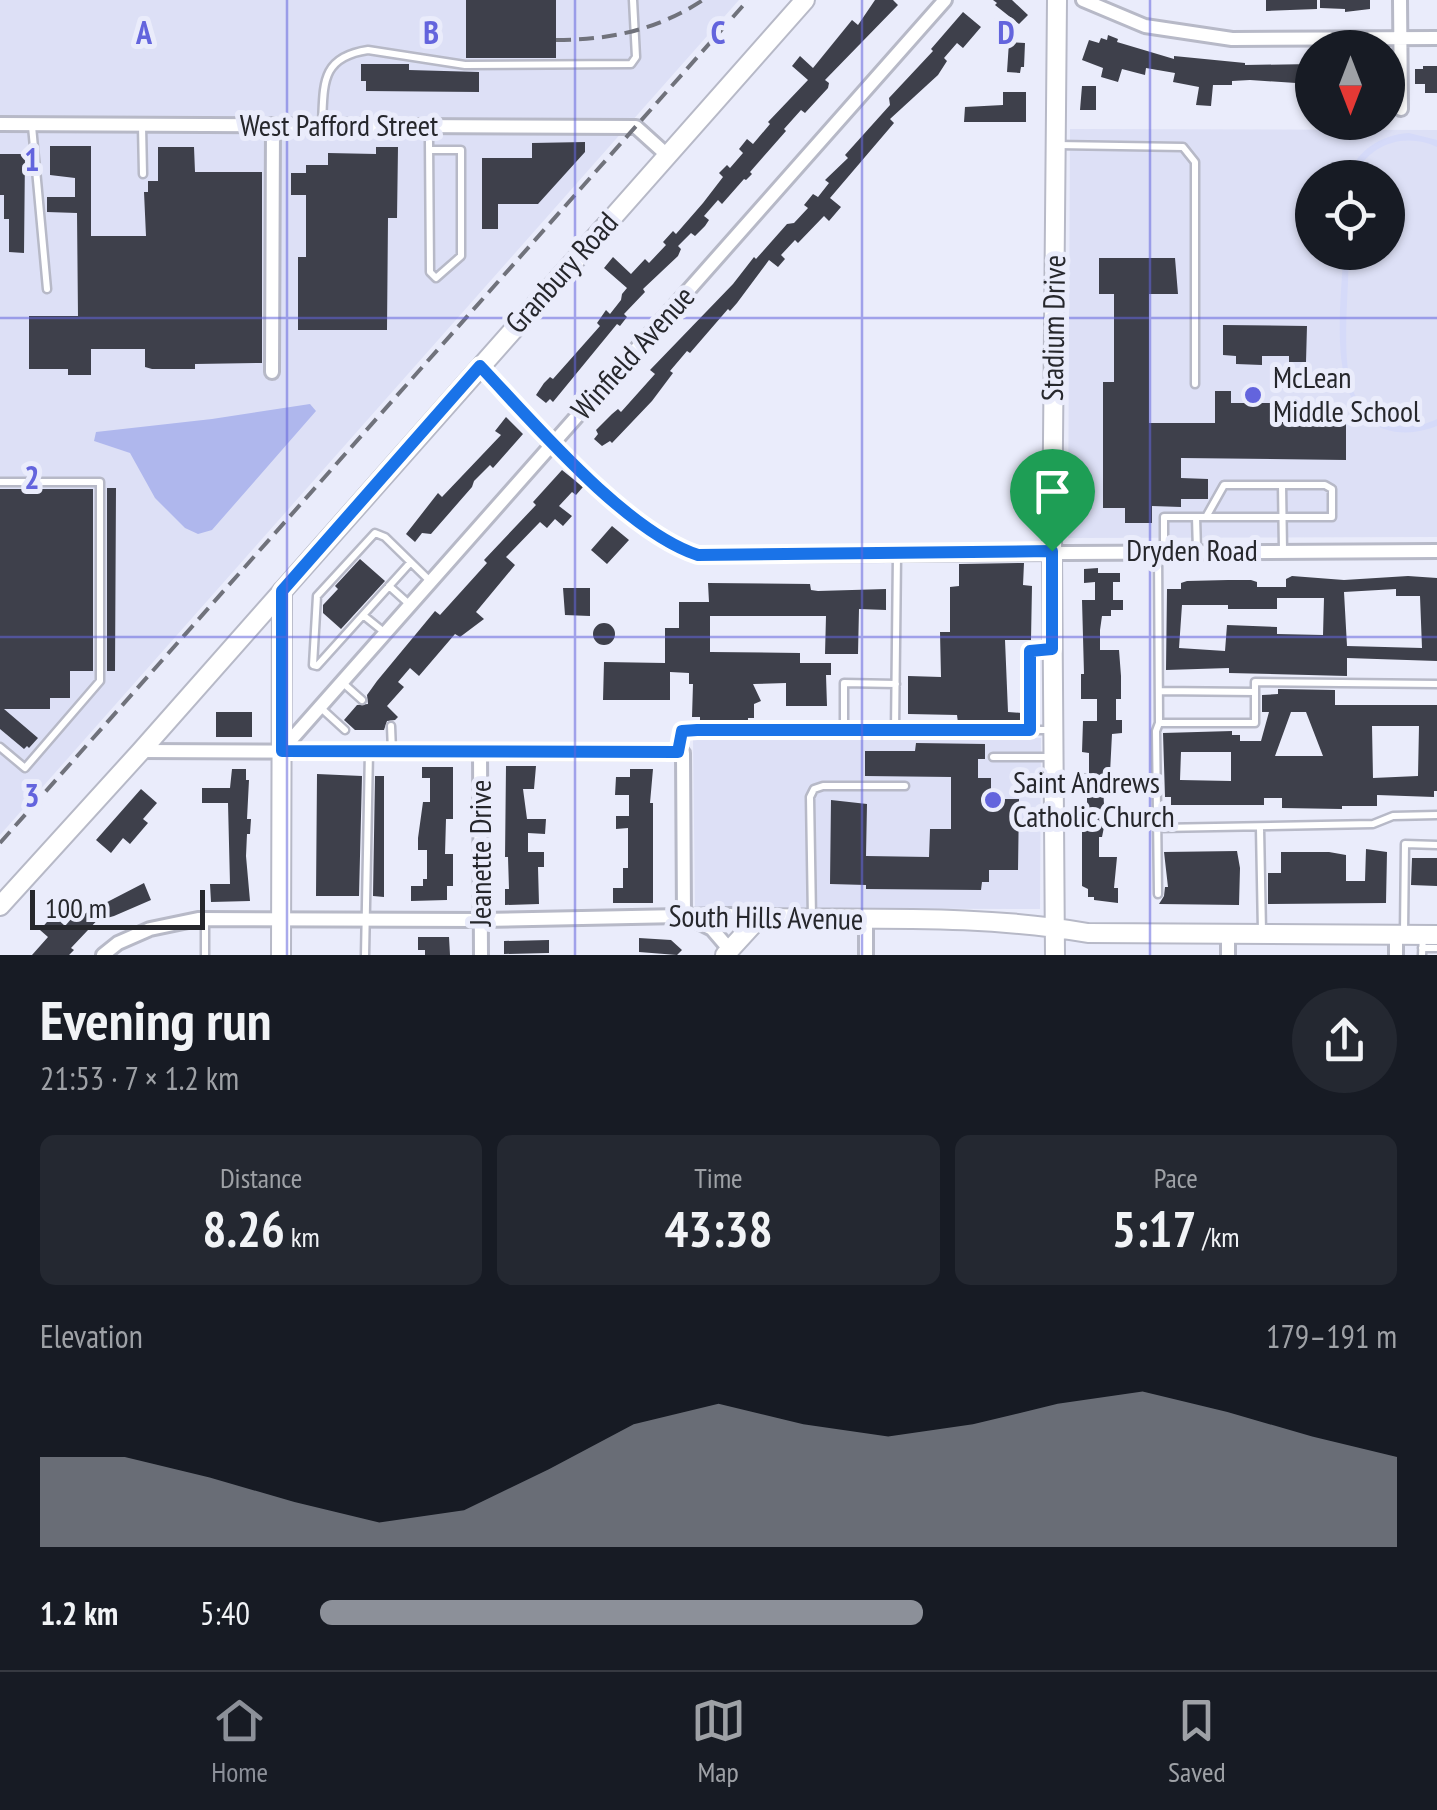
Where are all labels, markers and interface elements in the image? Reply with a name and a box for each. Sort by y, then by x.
text: A [135,11,153,53]
text: B [423,11,439,53]
text: C [711,11,726,53]
text: D [997,11,1015,53]
north arrow [1295,30,1405,140]
map controls [1295,30,1405,270]
street label: West Pafford Street [240,105,439,144]
text: 1 [24,138,40,180]
button: locate [1295,160,1405,270]
street label: Granbury Road [496,203,626,341]
street label: Stadium Drive [1032,255,1073,401]
street label: Winfield Avenue [562,277,702,427]
place label: McLean Middle School [1273,357,1420,430]
marker: McLean Middle School [1242,384,1264,406]
pin [1010,449,1095,552]
text: 2 [24,456,40,498]
icon: arrive [1025,464,1080,519]
street label: Dryden Road [1126,530,1258,569]
place label: Saint Andrews Catholic Church [1013,762,1175,835]
text: 3 [24,774,40,816]
street label: Jeanette Drive [460,780,499,927]
marker: Saint Andrews Catholic Church [982,789,1004,811]
scale bar [30,885,205,930]
text: 100 m [45,889,107,926]
street label: South Hills Avenue [668,895,864,938]
text: Evening run [40,984,272,1055]
button: share [1292,988,1397,1093]
text: 21:53 · 7 × 1.2 km [40,1057,239,1099]
text: Distance [220,1159,302,1196]
text: Time [694,1159,743,1196]
text: Pace [1154,1159,1198,1196]
text: 8.26 [202,1196,285,1261]
text: 43:38 [664,1196,773,1261]
text: 5:17 [1112,1196,1196,1261]
text: km [285,1218,320,1255]
text: /km [1196,1218,1240,1255]
text: Elevation [40,1315,143,1357]
text: 179–191 m [1266,1315,1397,1357]
text: 1.2 km [40,1592,118,1634]
text: 5:40 [200,1592,250,1634]
tab: Home [211,1693,268,1790]
tab: Map [691,1693,746,1790]
tab: Saved [1168,1693,1226,1790]

